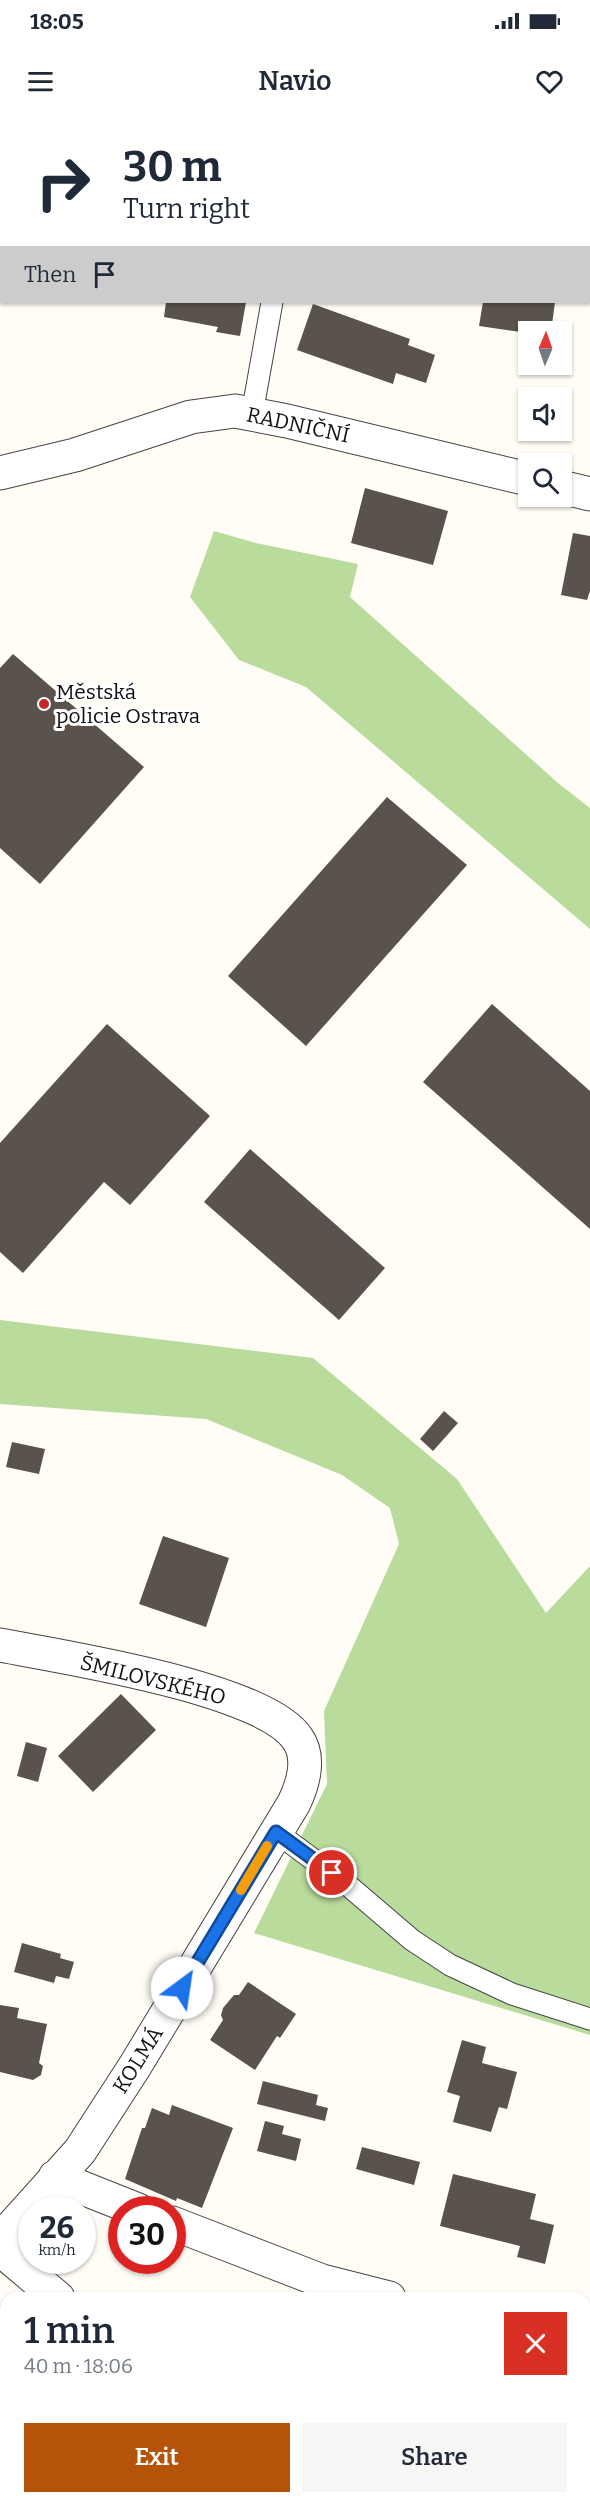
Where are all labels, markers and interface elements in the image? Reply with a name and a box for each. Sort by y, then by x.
text: 18:05 [30,8,84,35]
icon: menu [24,65,57,98]
text: Navio [258,65,332,97]
icon: heart [533,65,566,98]
text: 30 m [123,142,222,192]
icon: right [24,144,102,222]
text: Turn right [123,193,250,225]
icon: arrive [88,258,121,291]
text: Then [24,261,76,288]
north arrow [518,321,572,375]
map controls [518,321,572,507]
button: sound [518,387,572,441]
street label: RADNIČNÍ [244,401,352,449]
button: search [518,453,572,507]
place label: Městská policie Ostrava [56,679,201,729]
marker: Městská policie Ostrava [37,697,51,711]
street label: ŠMILOVSKÉHO [77,1649,229,1711]
pin [306,1847,357,1898]
icon: arrive [315,1856,348,1889]
position arrow [150,1956,214,2020]
street label: KOLMÁ [107,2022,169,2098]
speed limit sign: 30 [108,2196,186,2274]
text: 26 [40,2210,74,2246]
text: km/h [38,2241,76,2259]
text: 1 min [24,2309,115,2353]
button: close [504,2312,567,2375]
text: 40 m · 18:06 [24,2354,133,2378]
button: Exit [24,2423,290,2492]
button: Share [302,2423,567,2492]

